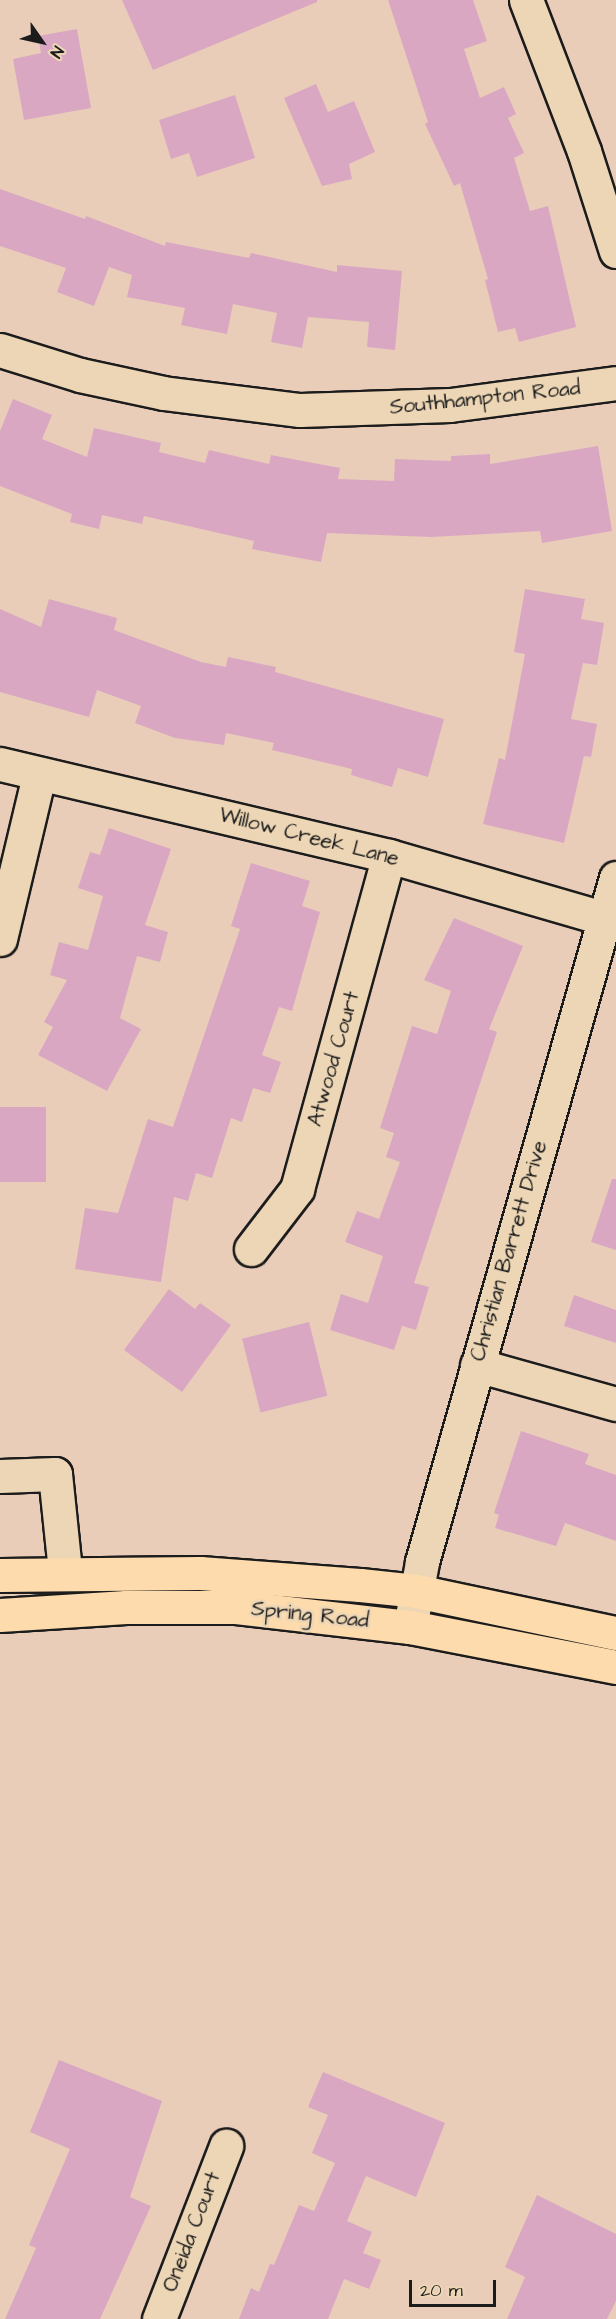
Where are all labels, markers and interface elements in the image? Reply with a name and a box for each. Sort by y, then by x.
north arrow [12,12,72,72]
text: N [45,42,69,62]
street label: Southhampton Road [388,375,582,421]
street label: Willow Creek Lane [217,802,401,872]
street label: Atwood Court [303,989,365,1129]
street label: Christian Barrett Drive [465,1138,553,1364]
street label: Spring Road [250,1596,370,1634]
street label: Oneida Court [158,2168,226,2296]
scale bar [412,2268,499,2306]
text: 20 m [420,2278,463,2303]

